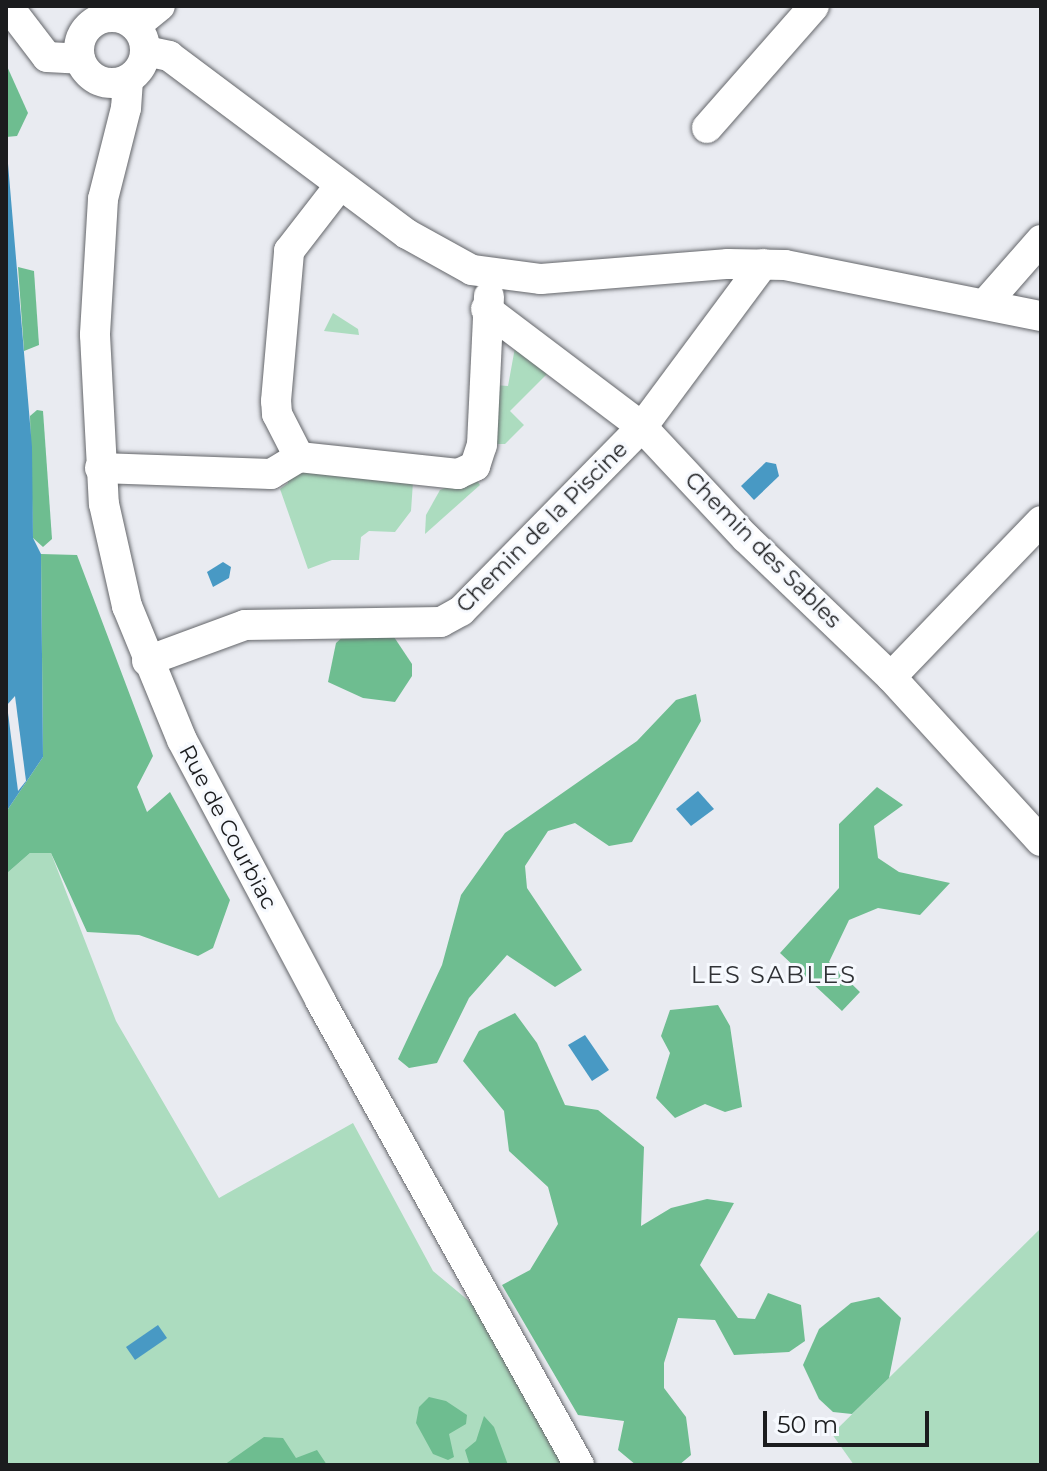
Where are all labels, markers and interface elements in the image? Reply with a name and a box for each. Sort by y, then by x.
street label: Chemin de la Piscine [451,436,633,618]
street label: Chemin des Sables [680,467,846,633]
street label: Rue de Courbiac [174,740,282,914]
district label: LES SABLES [691,961,857,989]
scale bar [767,1395,933,1445]
text: 50 m [777,1410,838,1439]

